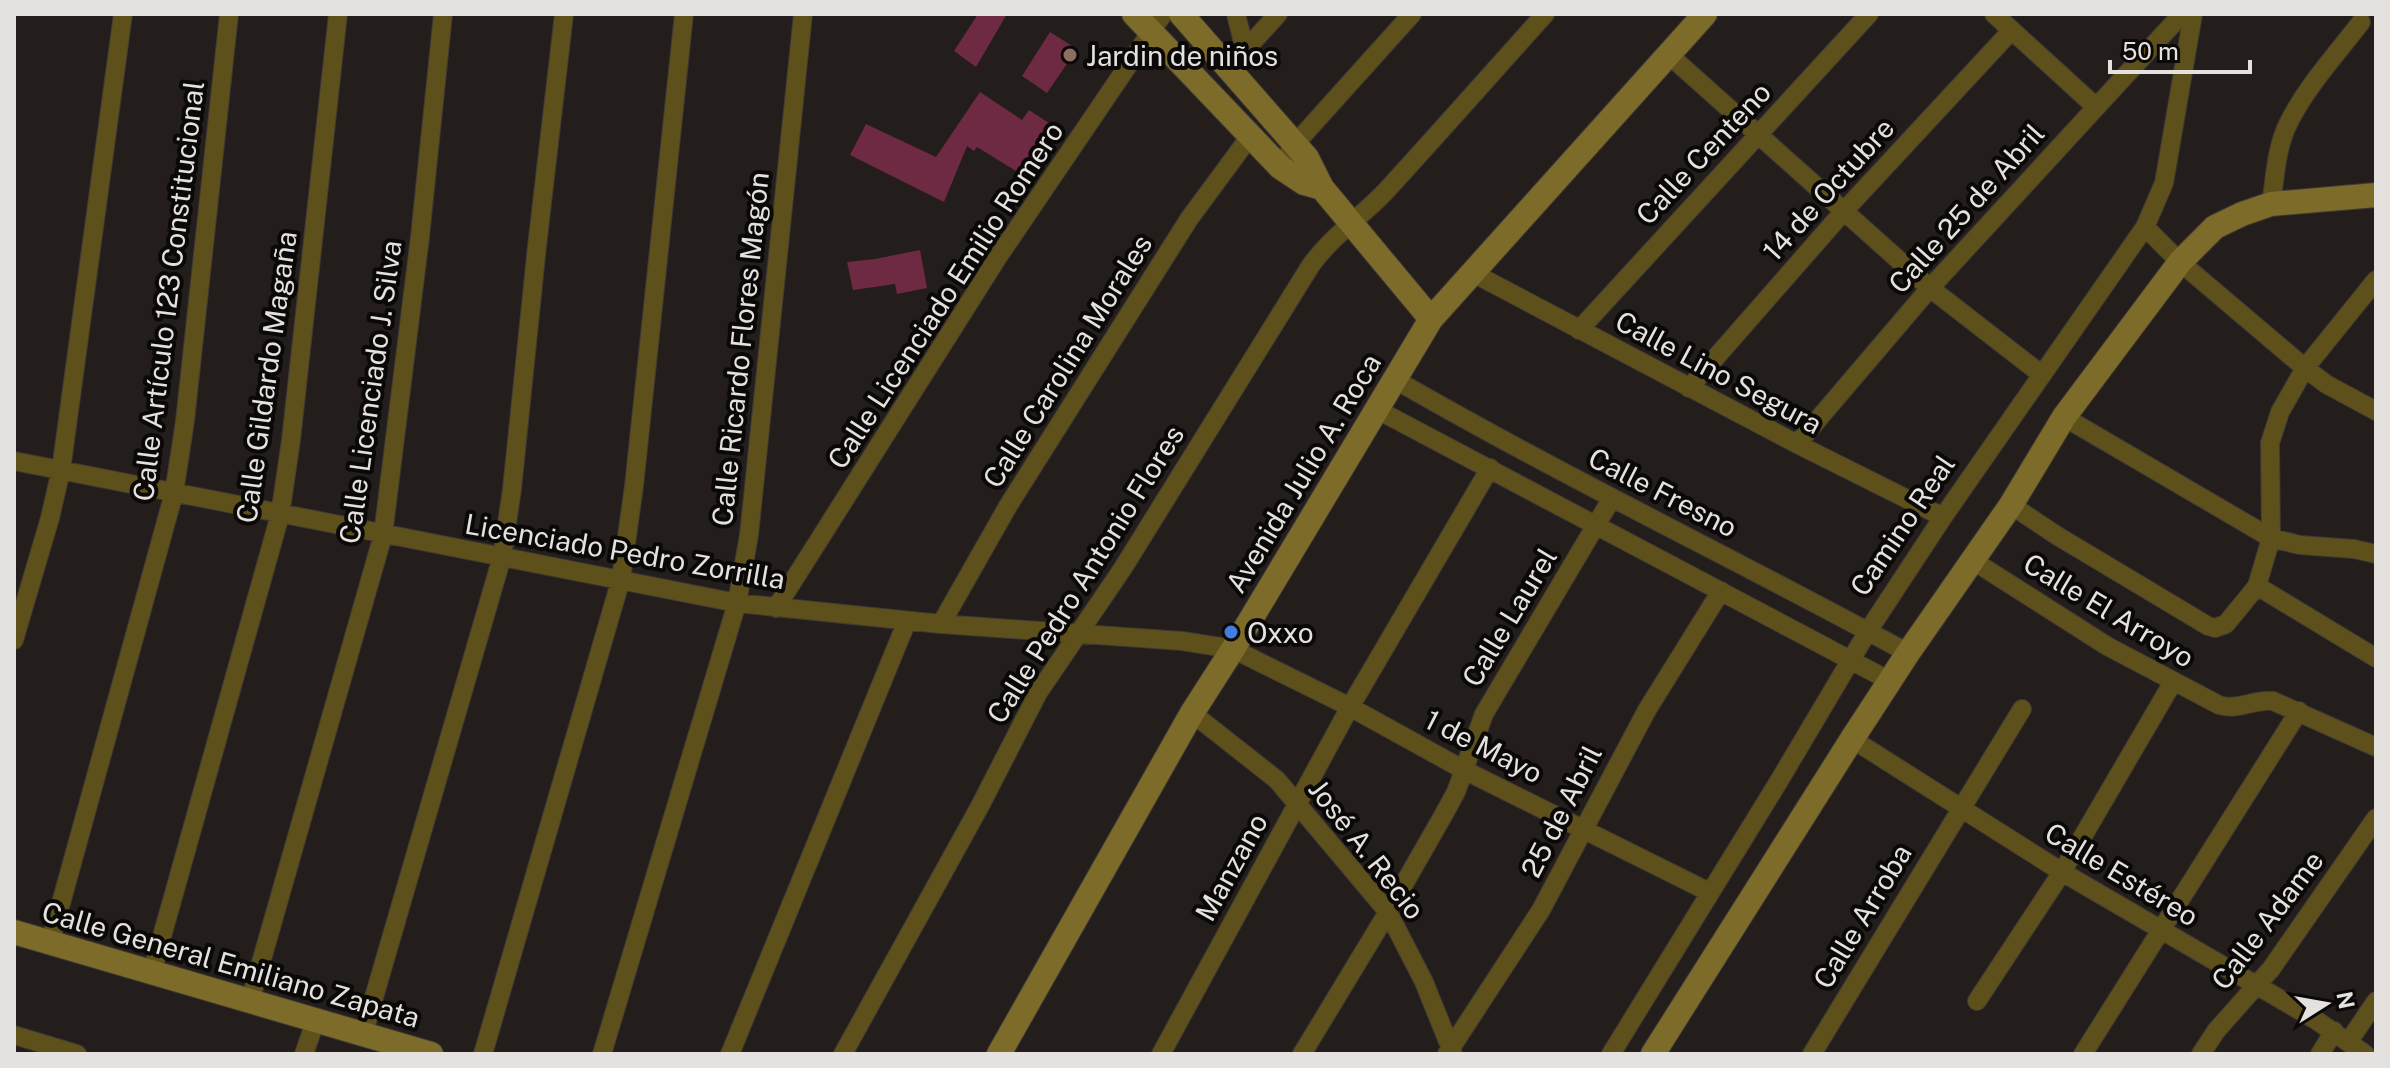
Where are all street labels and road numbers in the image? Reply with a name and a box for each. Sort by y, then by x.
street label: Calle Centeno [1629,75,1777,231]
street label: Calle Artículo 123 Constitucional [126,79,210,503]
street label: 14 de Octubre [1756,111,1900,267]
street label: Calle Licenciado Emilio Romero [820,115,1070,475]
street label: Calle 25 de Abril [1881,117,2051,299]
street label: Calle Ricardo Flores Magón [705,170,775,528]
street label: Calle Carolina Morales [976,228,1158,494]
street label: Calle Gildardo Magaña [229,229,303,525]
street label: Calle Licenciado J. Silva [332,238,408,546]
street label: Calle Lino Segura [1610,304,1828,440]
street label: Avenida Julio A. Roca [1219,348,1387,598]
street label: Calle Pedro Antonio Flores [980,419,1190,729]
street label: Calle Fresno [1583,440,1743,544]
street label: Camino Real [1843,448,1961,602]
street label: Licenciado Pedro Zorrilla [462,507,788,595]
street label: Calle Laurel [1455,542,1563,692]
street label: Calle El Arroyo [2018,546,2200,674]
street label: 1 de Mayo [1420,702,1548,790]
street label: 25 de Abril [1514,740,1608,882]
street label: José A. Recio [1302,773,1432,925]
street label: Manzano [1188,808,1274,926]
street label: Calle Estéreo [2040,815,2204,933]
street label: Calle Arroba [1806,838,1918,994]
street label: Calle Adame [2204,844,2330,996]
street label: Calle General Emiliano Zapata [38,894,424,1034]

